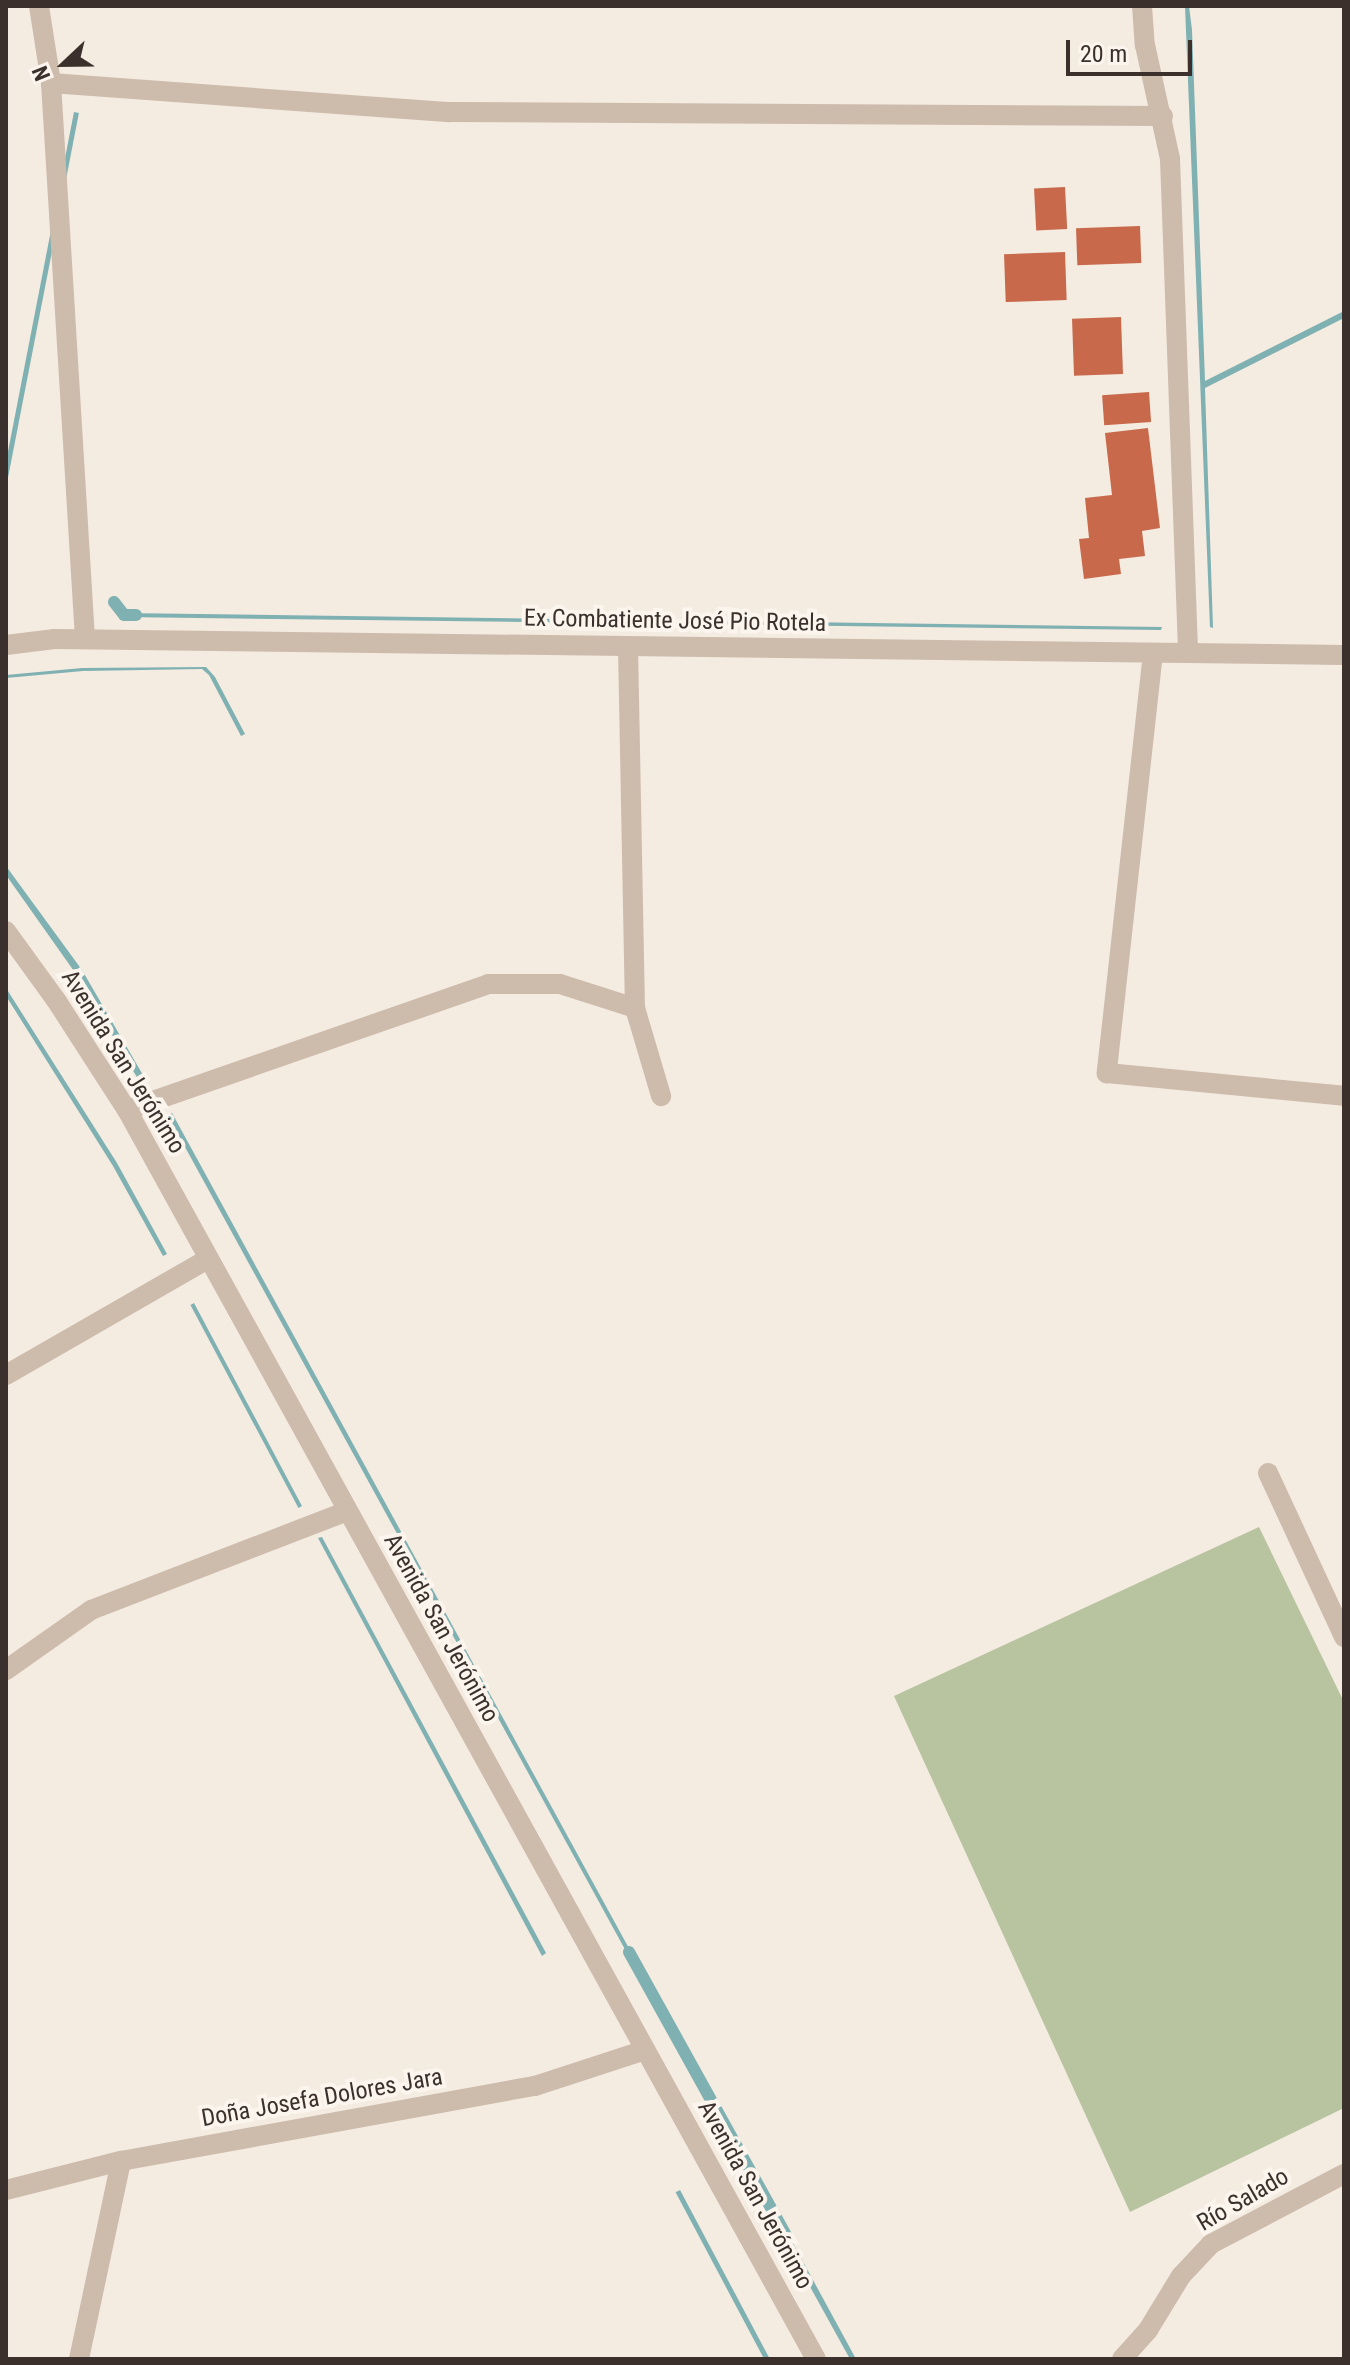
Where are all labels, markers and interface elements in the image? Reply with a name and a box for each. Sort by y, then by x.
north arrow [24,24,104,104]
scale bar [1070,24,1196,74]
text: 20 m [1080,40,1127,68]
text: N [27,62,55,84]
street label: Ex Combatiente José Pio Rotela [524,604,826,638]
street label: Avenida San Jerónimo [55,965,191,1159]
street label: Avenida San Jerónimo [377,1529,505,1727]
street label: Doña Josefa Dolores Jara [199,2063,445,2133]
street label: Avenida San Jerónimo [691,2096,819,2294]
street label: Río Salado [1192,2162,1294,2238]

